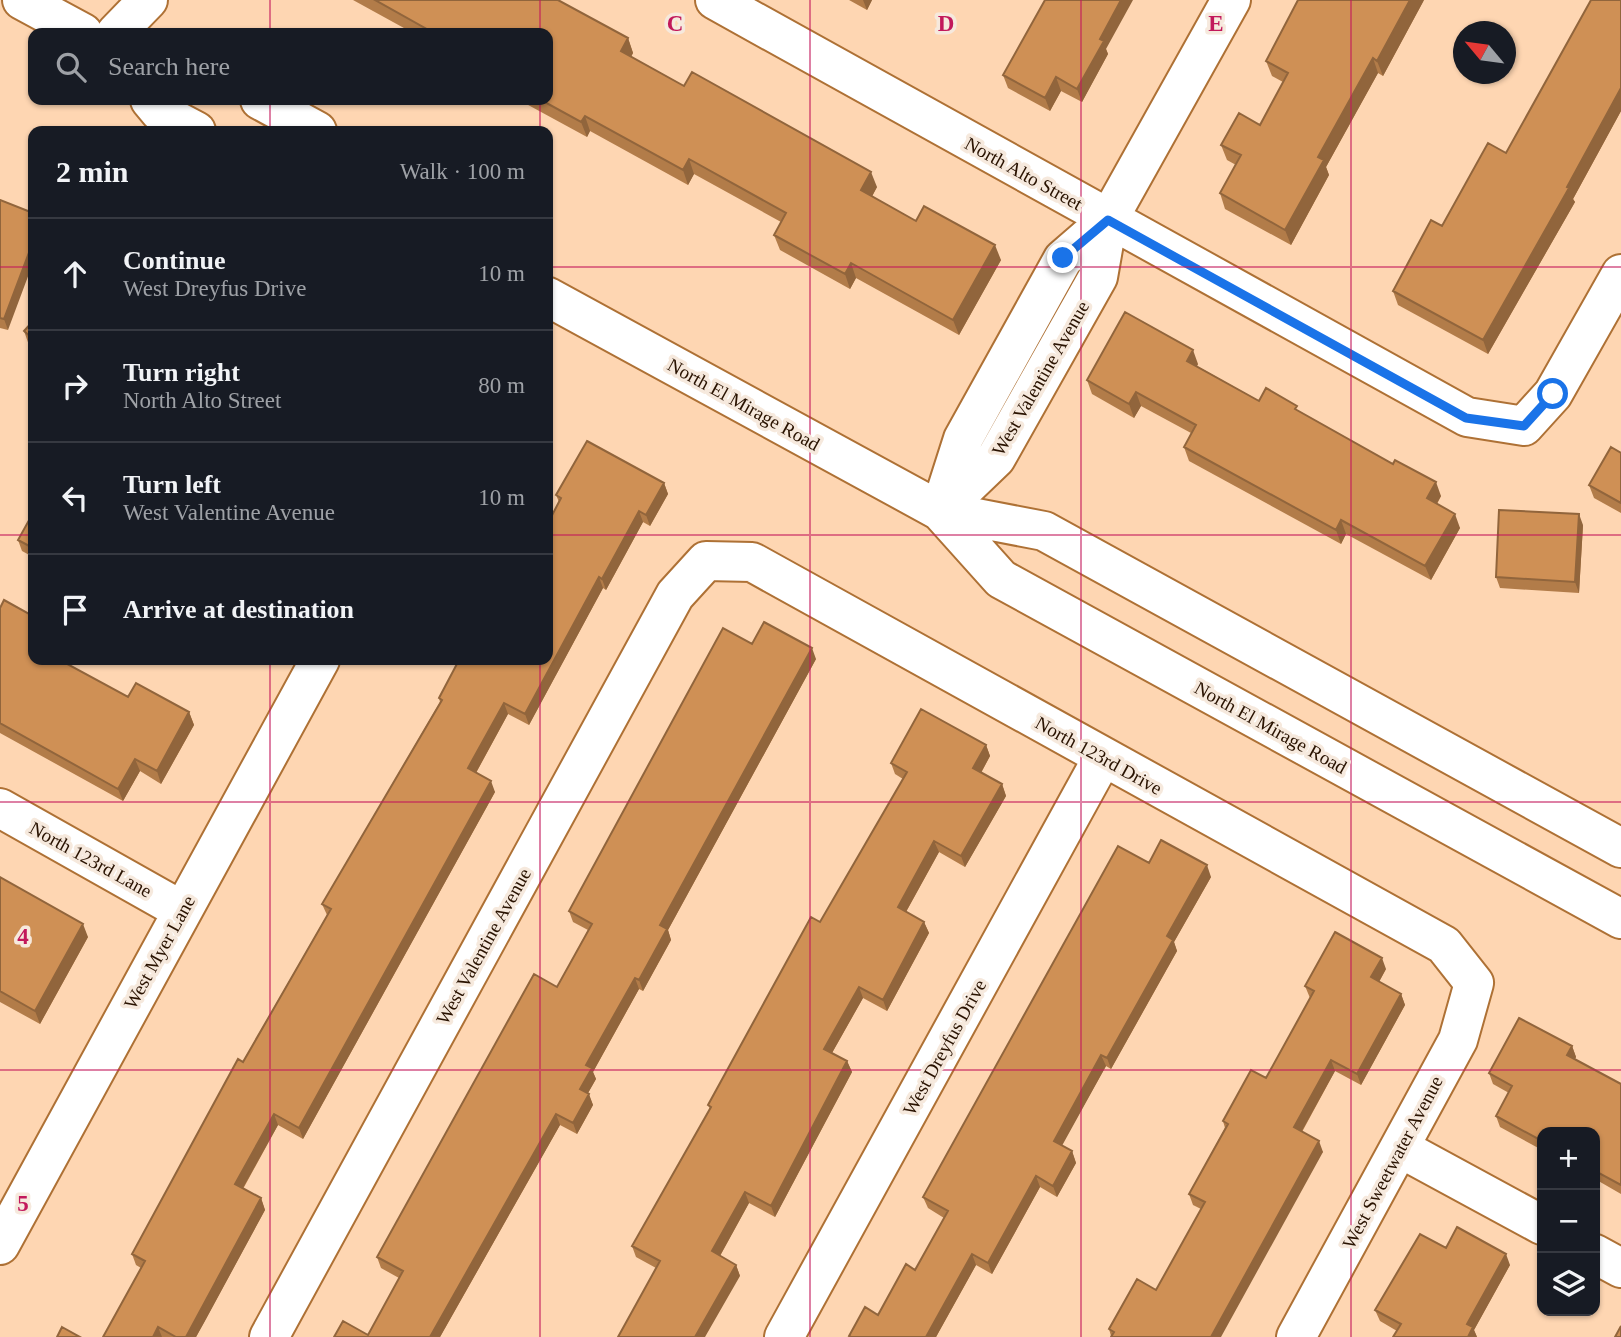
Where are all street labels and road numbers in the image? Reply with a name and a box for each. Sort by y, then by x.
street label: North Alto Street [961,133,1087,215]
street label: West Valentine Avenue [988,297,1093,459]
street label: North El Mirage Road [664,354,824,455]
street label: North El Mirage Road [1191,677,1351,778]
street label: North 123rd Drive [1032,712,1166,799]
street label: North 123rd Lane [26,817,155,902]
street label: West Valentine Avenue [432,865,535,1028]
street label: West Myer Lane [120,892,199,1013]
street label: West Dreyfus Drive [899,976,990,1119]
street label: West Sweetwater Avenue [1338,1072,1447,1252]

